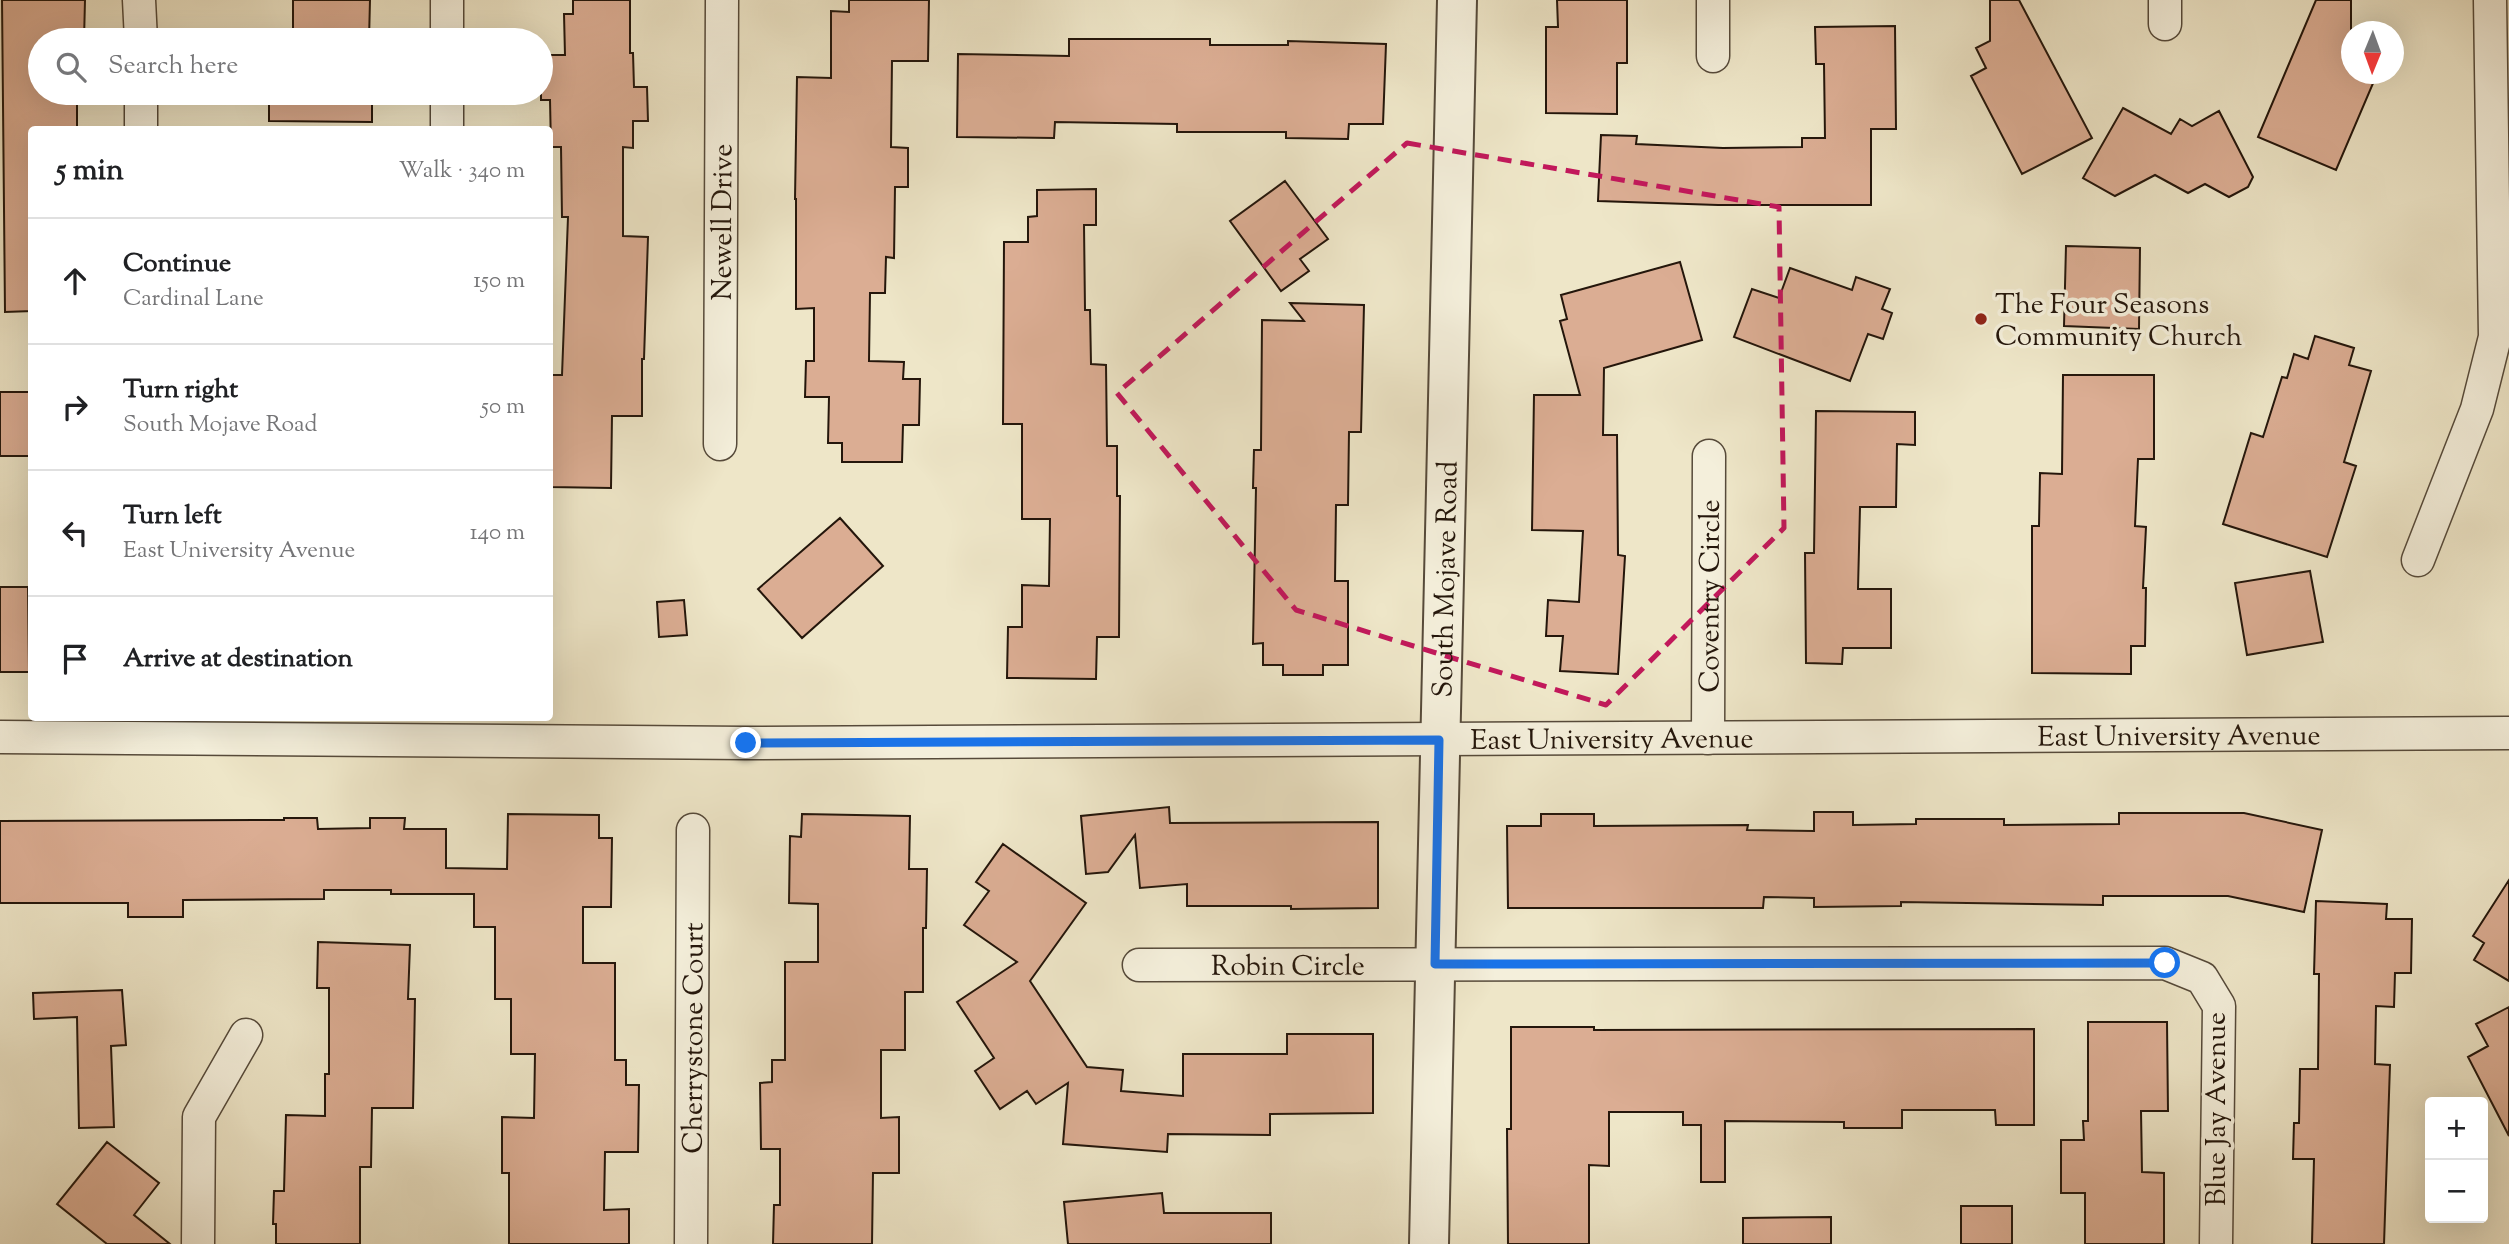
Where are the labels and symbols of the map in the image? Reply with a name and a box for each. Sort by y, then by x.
north arrow [2341,21,2404,84]
street label: Newell Drive [704,144,744,300]
place label: The Four Seasons Community Church [1995,286,2242,358]
marker: The Four Seasons Community Church [1973,311,1989,327]
street label: South Mojave Road [1424,460,1470,698]
street label: Coventry Circle [1691,499,1732,693]
street label: East University Avenue [2037,717,2321,759]
street label: East University Avenue [1470,720,1754,762]
route end [730,727,761,758]
street label: Cherrystone Court [674,922,716,1154]
route start [2149,947,2180,978]
street label: Robin Circle [1211,948,1365,988]
street label: Blue Jay Avenue [2198,1012,2238,1206]

